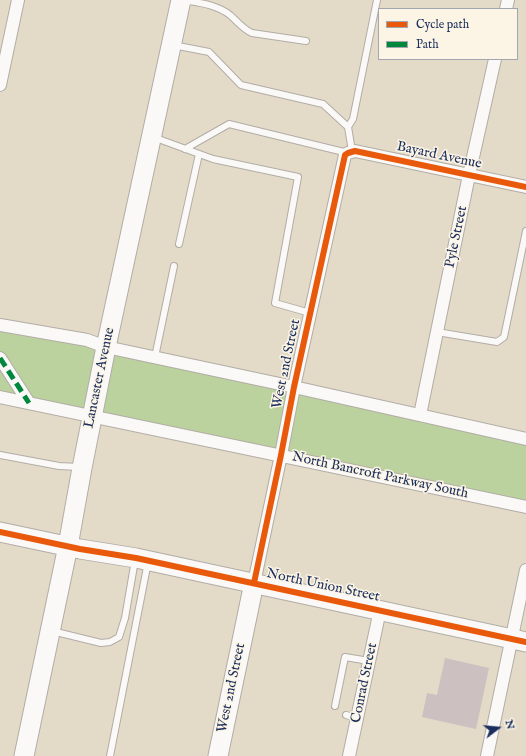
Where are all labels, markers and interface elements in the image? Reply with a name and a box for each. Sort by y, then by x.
legend [378,8,518,60]
text: Cycle path [416,17,469,32]
text: Path [416,37,439,52]
street label: Bayard Avenue [395,139,483,173]
street label: Pyle Street [442,204,472,270]
street label: West 2nd Street [269,318,305,410]
street label: Lancaster Avenue [81,326,119,430]
street label: North Bancroft Parkway South [290,449,470,503]
street label: North Union Street [265,566,381,606]
street label: Conrad Street [348,641,382,725]
street label: West 2nd Street [214,642,250,734]
north arrow [478,708,518,748]
text: N [501,718,518,731]

